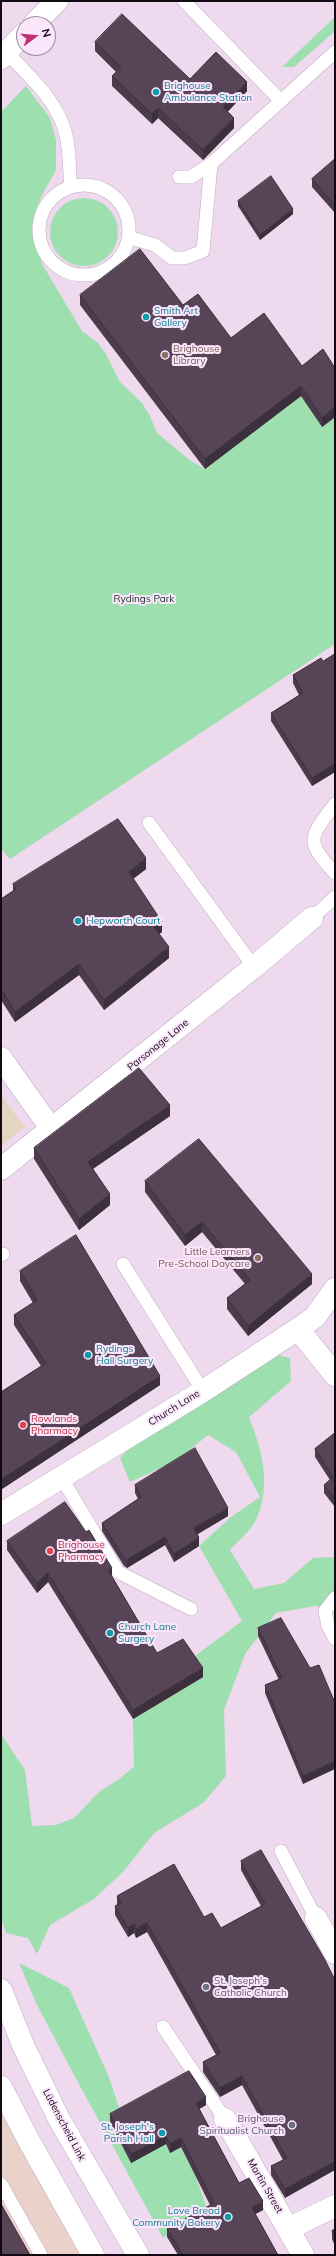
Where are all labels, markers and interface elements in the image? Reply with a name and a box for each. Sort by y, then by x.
north arrow [16,16,56,56]
text: N [39,27,54,39]
place label: Brighouse Ambulance Station [164,80,252,104]
marker: Brighouse Ambulance Station [151,87,161,97]
place label: Smith Art Gallery [154,305,198,328]
marker: Smith Art Gallery [141,312,151,322]
place label: Brighouse Library [173,343,220,366]
marker: Brighouse Library [160,350,170,360]
park label: Rydings Park [113,593,175,605]
place label: Hepworth Court [86,915,161,927]
marker: Hepworth Court [73,916,83,926]
street label: Parsonage Lane [125,1017,191,1073]
place label: Little Learners Pre-School Daycare [158,1246,250,1270]
marker: Little Learners Pre-School Daycare [253,1253,263,1263]
place label: Rydings Hall Surgery [96,1343,153,1366]
marker: Rydings Hall Surgery [83,1350,93,1360]
street label: Church Lane [146,1387,202,1429]
place label: Rowlands Pharmacy [31,1413,78,1436]
marker: Rowlands Pharmacy [18,1420,28,1430]
place label: Brighouse Pharmacy [58,1539,105,1562]
marker: Brighouse Pharmacy [45,1546,55,1556]
place label: Church Lane Surgery [118,1621,176,1644]
marker: Church Lane Surgery [105,1628,115,1638]
place label: St. Joseph's Catholic Church [214,1975,287,1998]
marker: St. Joseph's Catholic Church [201,1982,211,1992]
street label: Lüdenscheid Link [40,2087,88,2163]
place label: Brighouse Spiritualist Church [199,2113,284,2136]
marker: Brighouse Spiritualist Church [287,2120,297,2130]
place label: St, Joseph's Parish Hall [101,2121,154,2144]
marker: St, Joseph's Parish Hall [157,2128,167,2138]
street label: Martin Street [245,2157,285,2215]
place label: Love Bread Community Bakery [132,2205,220,2228]
marker: Love Bread Community Bakery [223,2212,233,2222]

